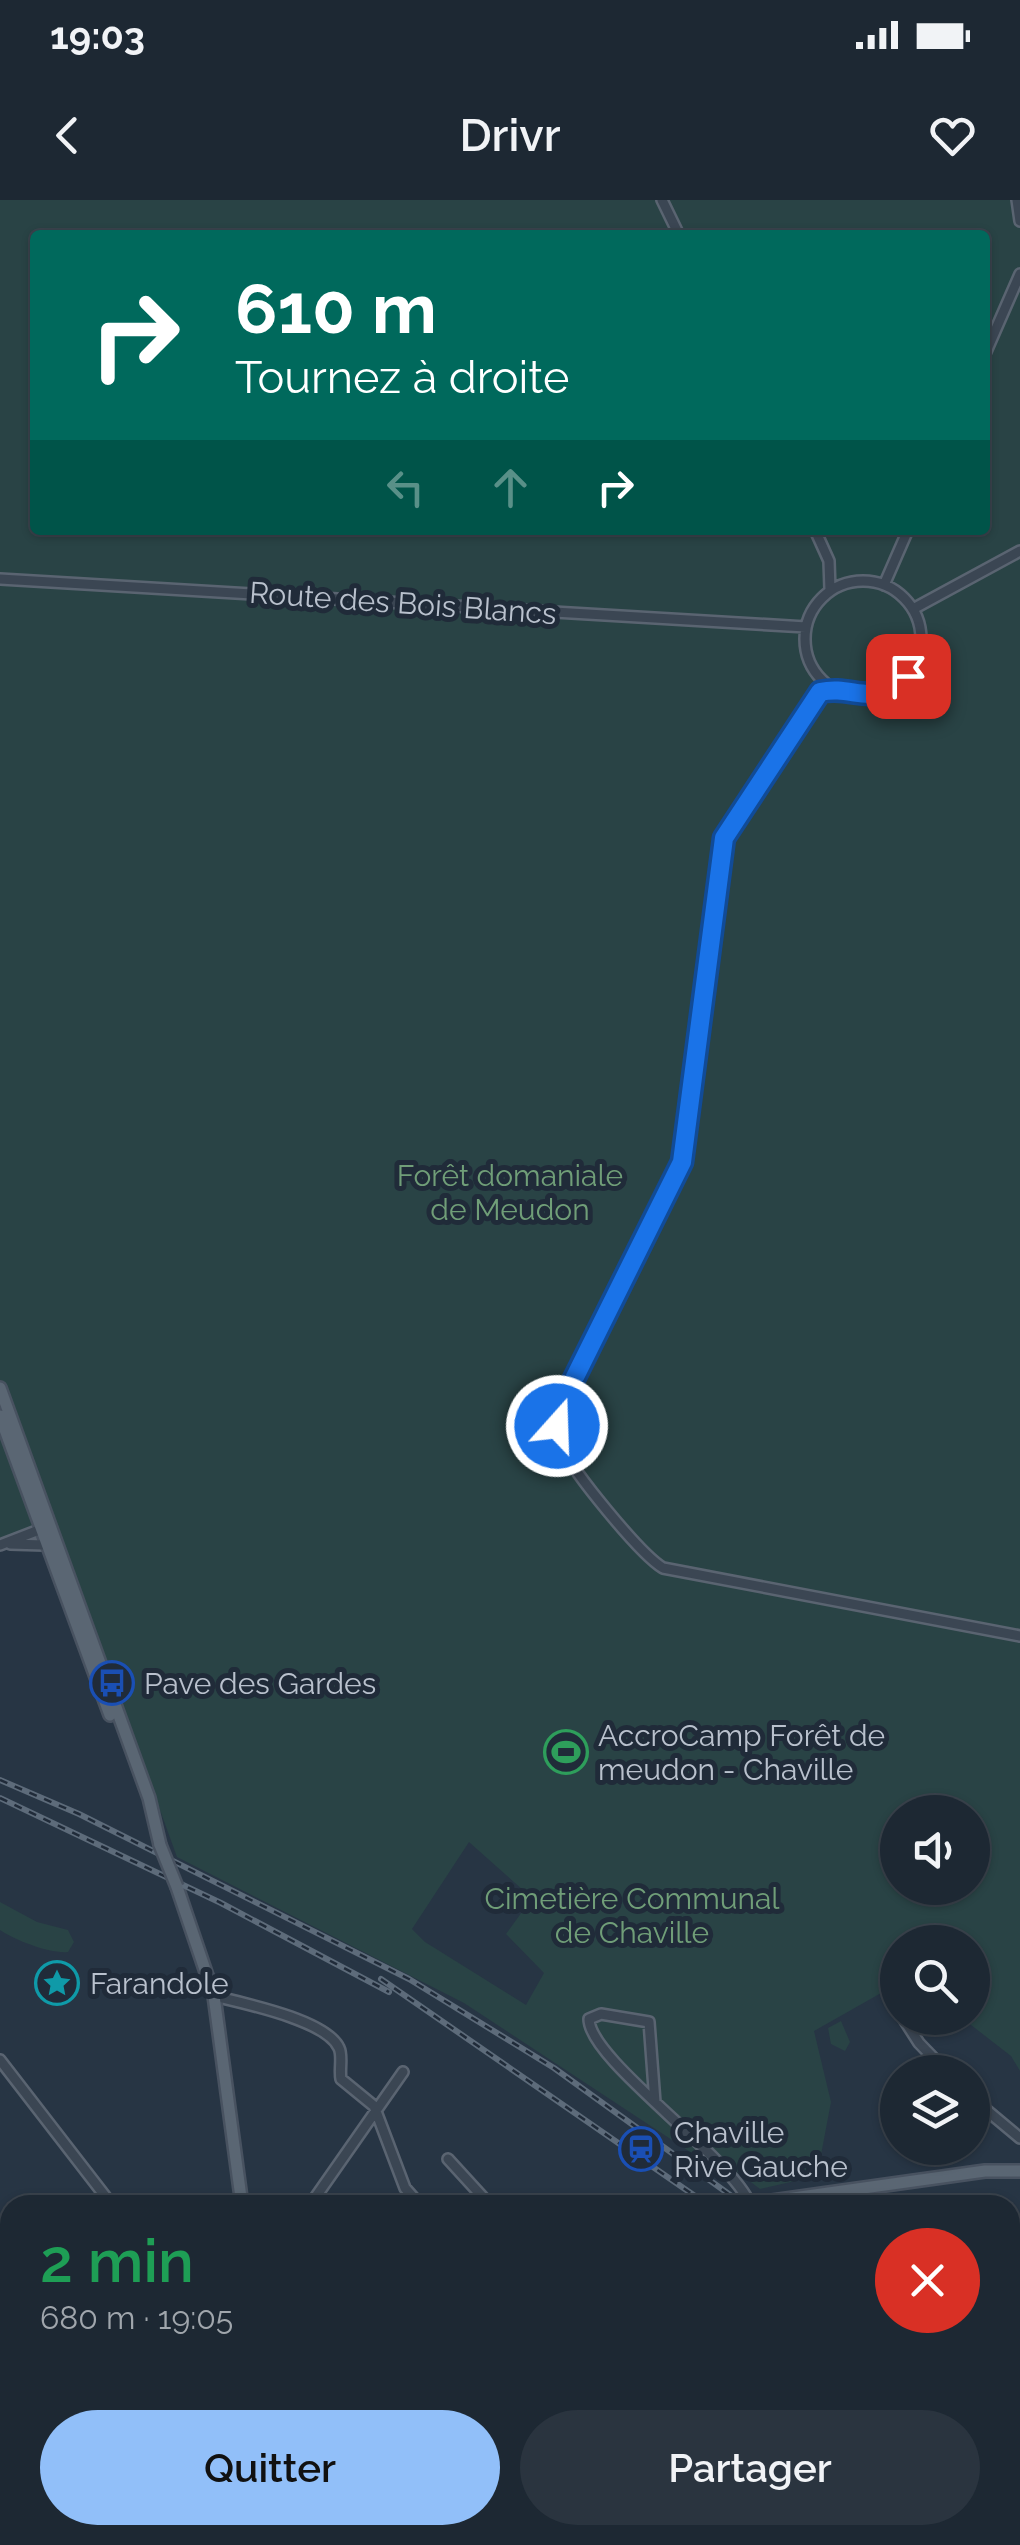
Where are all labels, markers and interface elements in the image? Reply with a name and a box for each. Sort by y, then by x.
text: 19:03 [50,13,145,58]
icon: back [40,108,95,163]
icon: heart [925,108,980,163]
text: Drivr [459,109,561,162]
text: 610 m [235,267,437,349]
icon: right [70,270,200,400]
text: Tournez à droite [235,351,569,404]
icon: left [378,460,433,515]
icon: ahead [483,460,538,515]
icon: right [588,460,643,515]
street label: Route des Bois Blancs [248,575,558,631]
pin [866,634,951,719]
icon: arrive [881,649,936,704]
park label: Forêt domaniale de Meudon [397,1158,623,1227]
position arrow [505,1374,609,1478]
bus stop icon: Pave des Gardes [89,1660,135,1706]
place label: Pave des Gardes [144,1666,376,1701]
place label: AccroCamp Forêt de meudon - Chaville [598,1718,885,1787]
sports icon: AccroCamp Forêt de meudon - Chaville [543,1729,589,1775]
map controls [880,1795,990,2165]
button: sound [880,1795,990,1905]
park label: Cimetière Communal de Chaville [484,1881,780,1950]
button: search [880,1925,990,2035]
place icon: Farandole [34,1960,80,2006]
place label: Farandole [90,1966,229,2001]
button: layers [880,2055,990,2165]
place label: Chaville Rive Gauche [674,2115,848,2184]
station icon: Chaville Rive Gauche [618,2126,664,2172]
text: 2 min [40,2226,194,2296]
button: close [875,2228,980,2333]
text: 680 m · 19:05 [40,2299,233,2336]
button: Quitter [40,2410,500,2525]
button: Partager [520,2410,980,2525]

